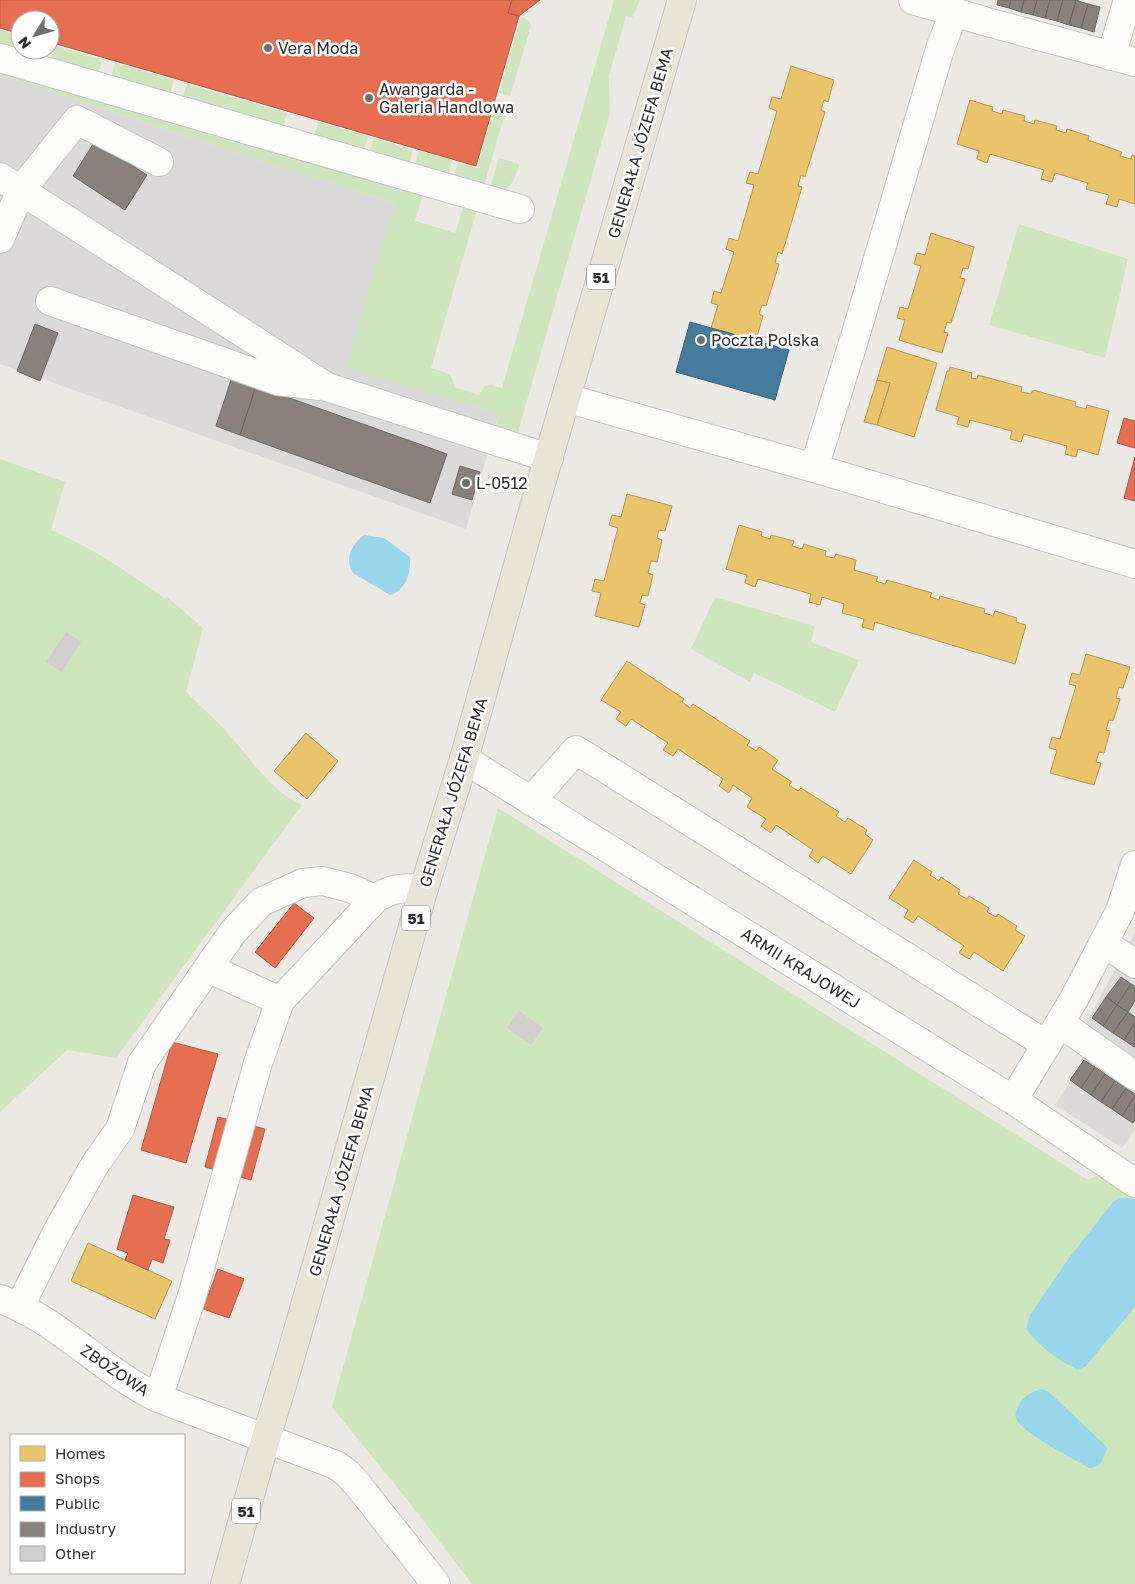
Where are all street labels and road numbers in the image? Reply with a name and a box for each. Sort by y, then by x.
street label: GENERAŁA JÓZEFA BEMA [603,45,677,241]
road number: 51 [587,264,615,290]
street label: GENERAŁA JÓZEFA BEMA [415,694,491,889]
road number: 51 [402,906,430,930]
street label: ARMII KRAJOWEJ [738,923,864,1013]
street label: GENERAŁA JÓZEFA BEMA [304,1083,378,1279]
street label: ZBOŻOWA [77,1340,153,1400]
road number: 51 [232,1498,260,1524]

